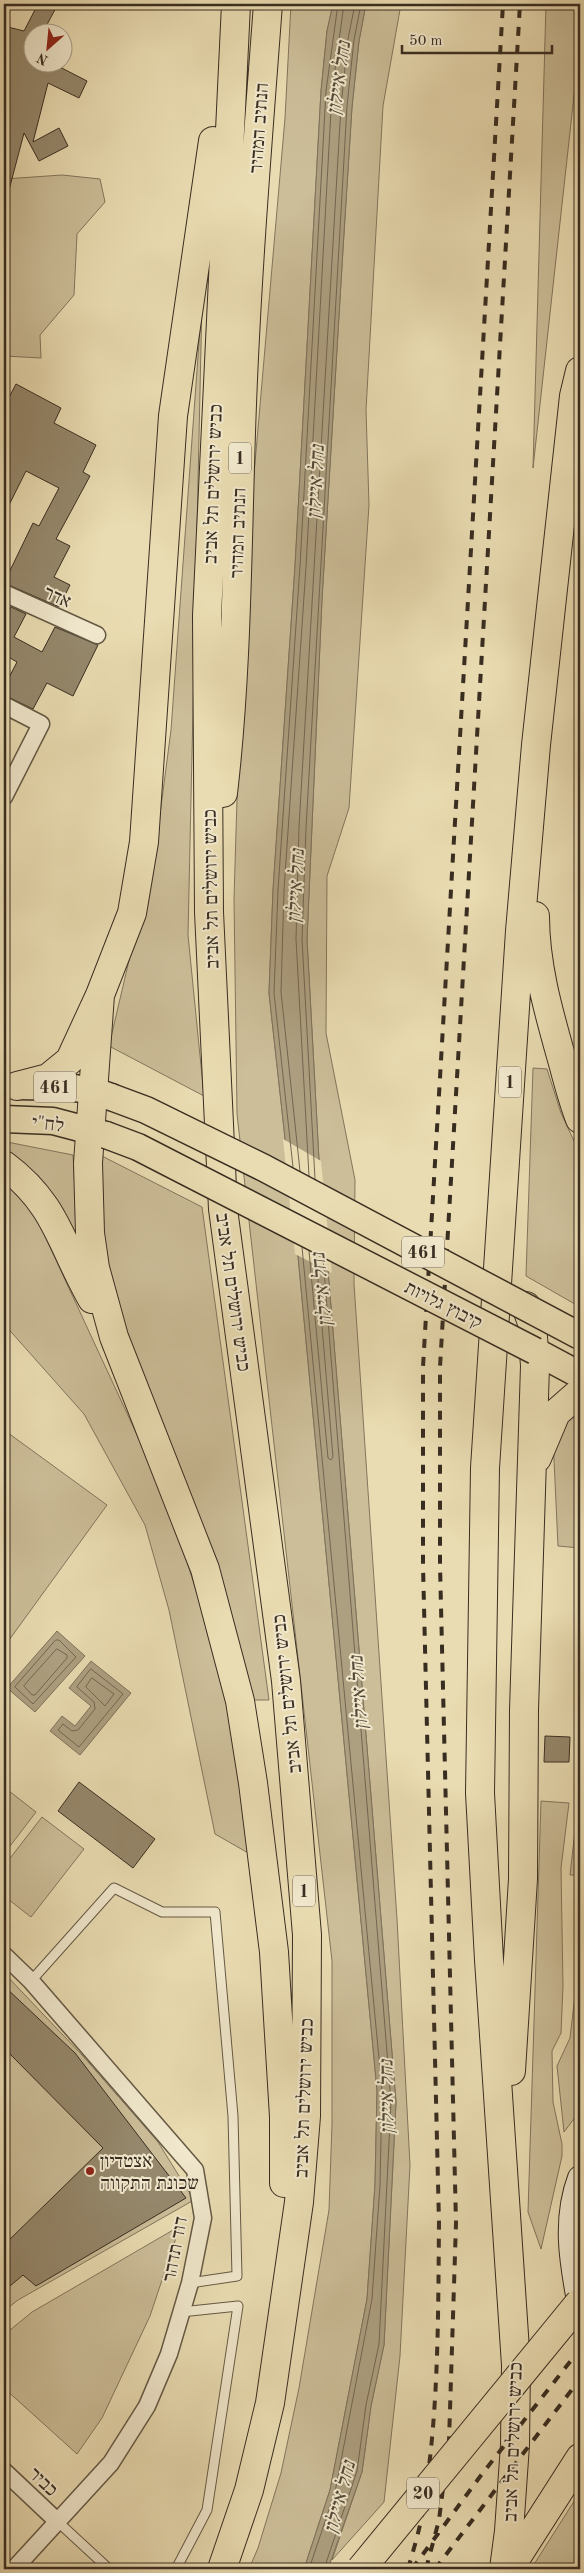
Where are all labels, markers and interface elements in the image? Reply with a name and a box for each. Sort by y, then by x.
north arrow [22,22,72,72]
scale bar [402,22,552,54]
text: 50 m [409,34,443,49]
water label: נחל איילון [324,39,355,116]
text: N [34,50,50,67]
street label: הנתיב המהיר [248,82,273,174]
street label: כביש ירושלים תל אביב [201,404,227,564]
road number: 1 [229,442,251,473]
water label: נחל איילון [304,443,329,520]
street label: הנתיב המהיר [228,487,251,579]
street label: אדר [41,584,73,613]
street label: כביש ירושלים תל אביב [201,809,223,969]
water label: נחל איילון [284,847,309,924]
road number: 1 [499,1066,521,1098]
road number: 461 [34,1072,76,1102]
street label: לח"י [31,1113,65,1137]
street label: כביש ירושלים תל אביב [211,1212,253,1373]
road number: 461 [402,1236,444,1268]
water label: נחל איילון [308,1251,337,1328]
street label: קיבוץ גלויות [401,1278,485,1334]
street label: כביש ירושלים תל אביב [270,1613,306,1774]
water label: נחל איילון [346,1654,373,1731]
road number: 1 [293,1875,315,1906]
street label: כביש ירושלים תל אביב [292,2018,318,2178]
water label: נחל איילון [376,2058,399,2134]
place label: אצטדיון שכונת התקווה [100,2153,199,2194]
marker: אצטדיון שכונת התקווה [84,2165,96,2177]
street label: דוד תדהר [161,2215,192,2284]
street label: כביש ירושלים תל אביב [501,2362,527,2522]
water label: נחל איילון [321,2458,361,2536]
street label: כביר [24,2465,61,2501]
road number: 20 [407,2478,439,2508]

